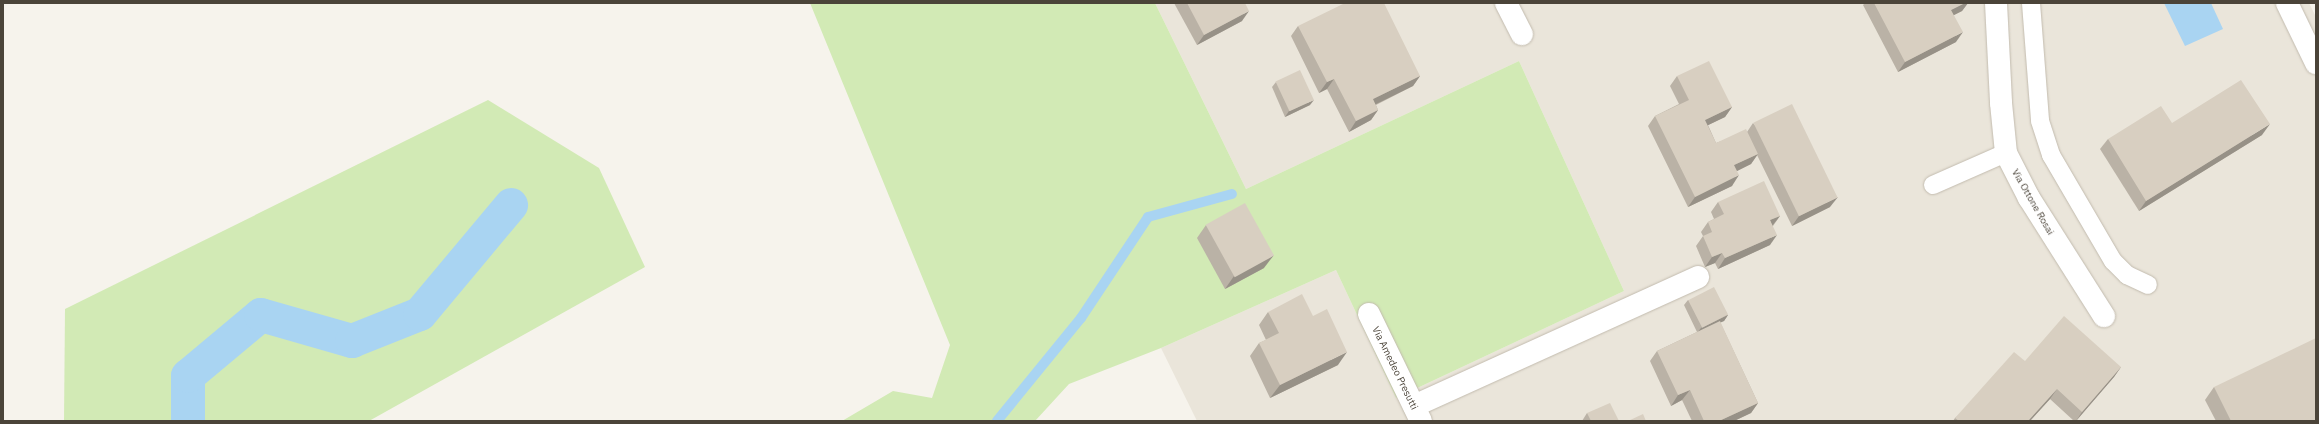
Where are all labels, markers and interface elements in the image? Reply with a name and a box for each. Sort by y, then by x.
street label: Via Ottone Rosai [2009,167,2057,237]
street label: Via Amedeo Presutti [1370,324,1420,412]

